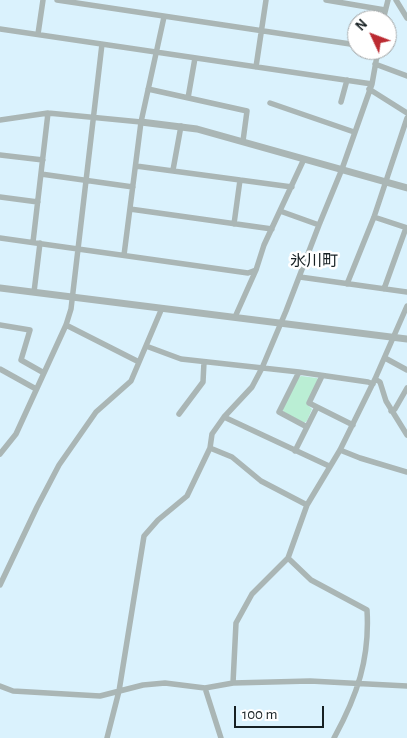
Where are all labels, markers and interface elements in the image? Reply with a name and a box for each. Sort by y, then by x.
north arrow [347,10,397,60]
text: N [353,17,370,34]
district label: 氷川町 [290,251,338,271]
scale bar [237,696,327,728]
text: 100 m [242,707,277,722]

